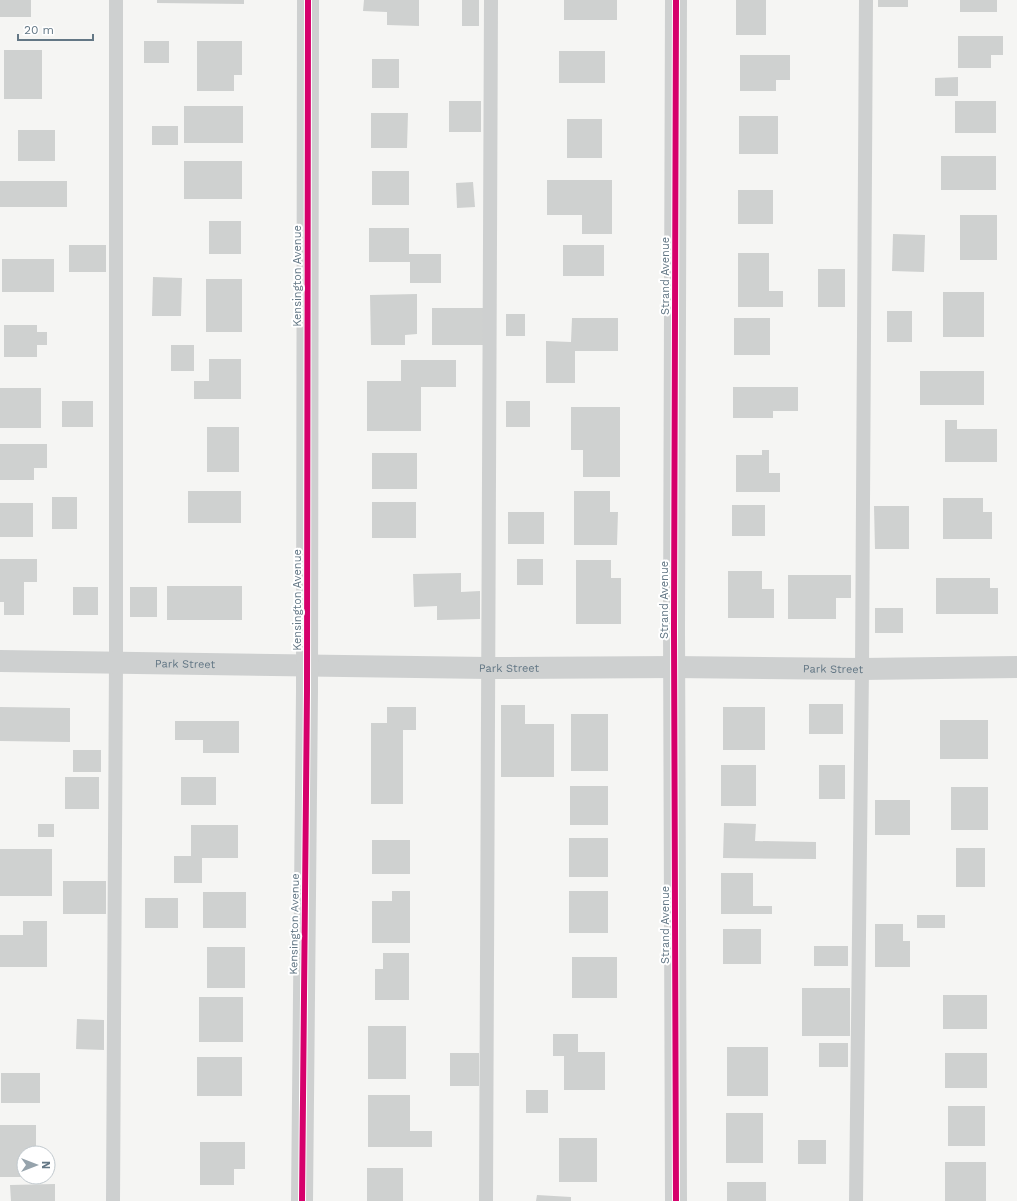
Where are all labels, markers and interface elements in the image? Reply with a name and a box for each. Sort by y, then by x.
scale bar [18,16,93,42]
text: 20 m [24,23,54,37]
street label: Kensington Avenue [291,225,304,327]
street label: Strand Avenue [659,237,672,315]
street label: Kensington Avenue [291,549,304,651]
street label: Strand Avenue [658,561,671,639]
street label: Park Street [155,657,216,671]
street label: Park Street [479,662,540,675]
street label: Park Street [803,662,864,676]
street label: Kensington Avenue [287,873,302,975]
street label: Strand Avenue [659,886,672,964]
north arrow [16,1145,56,1185]
text: N [39,1161,52,1169]

